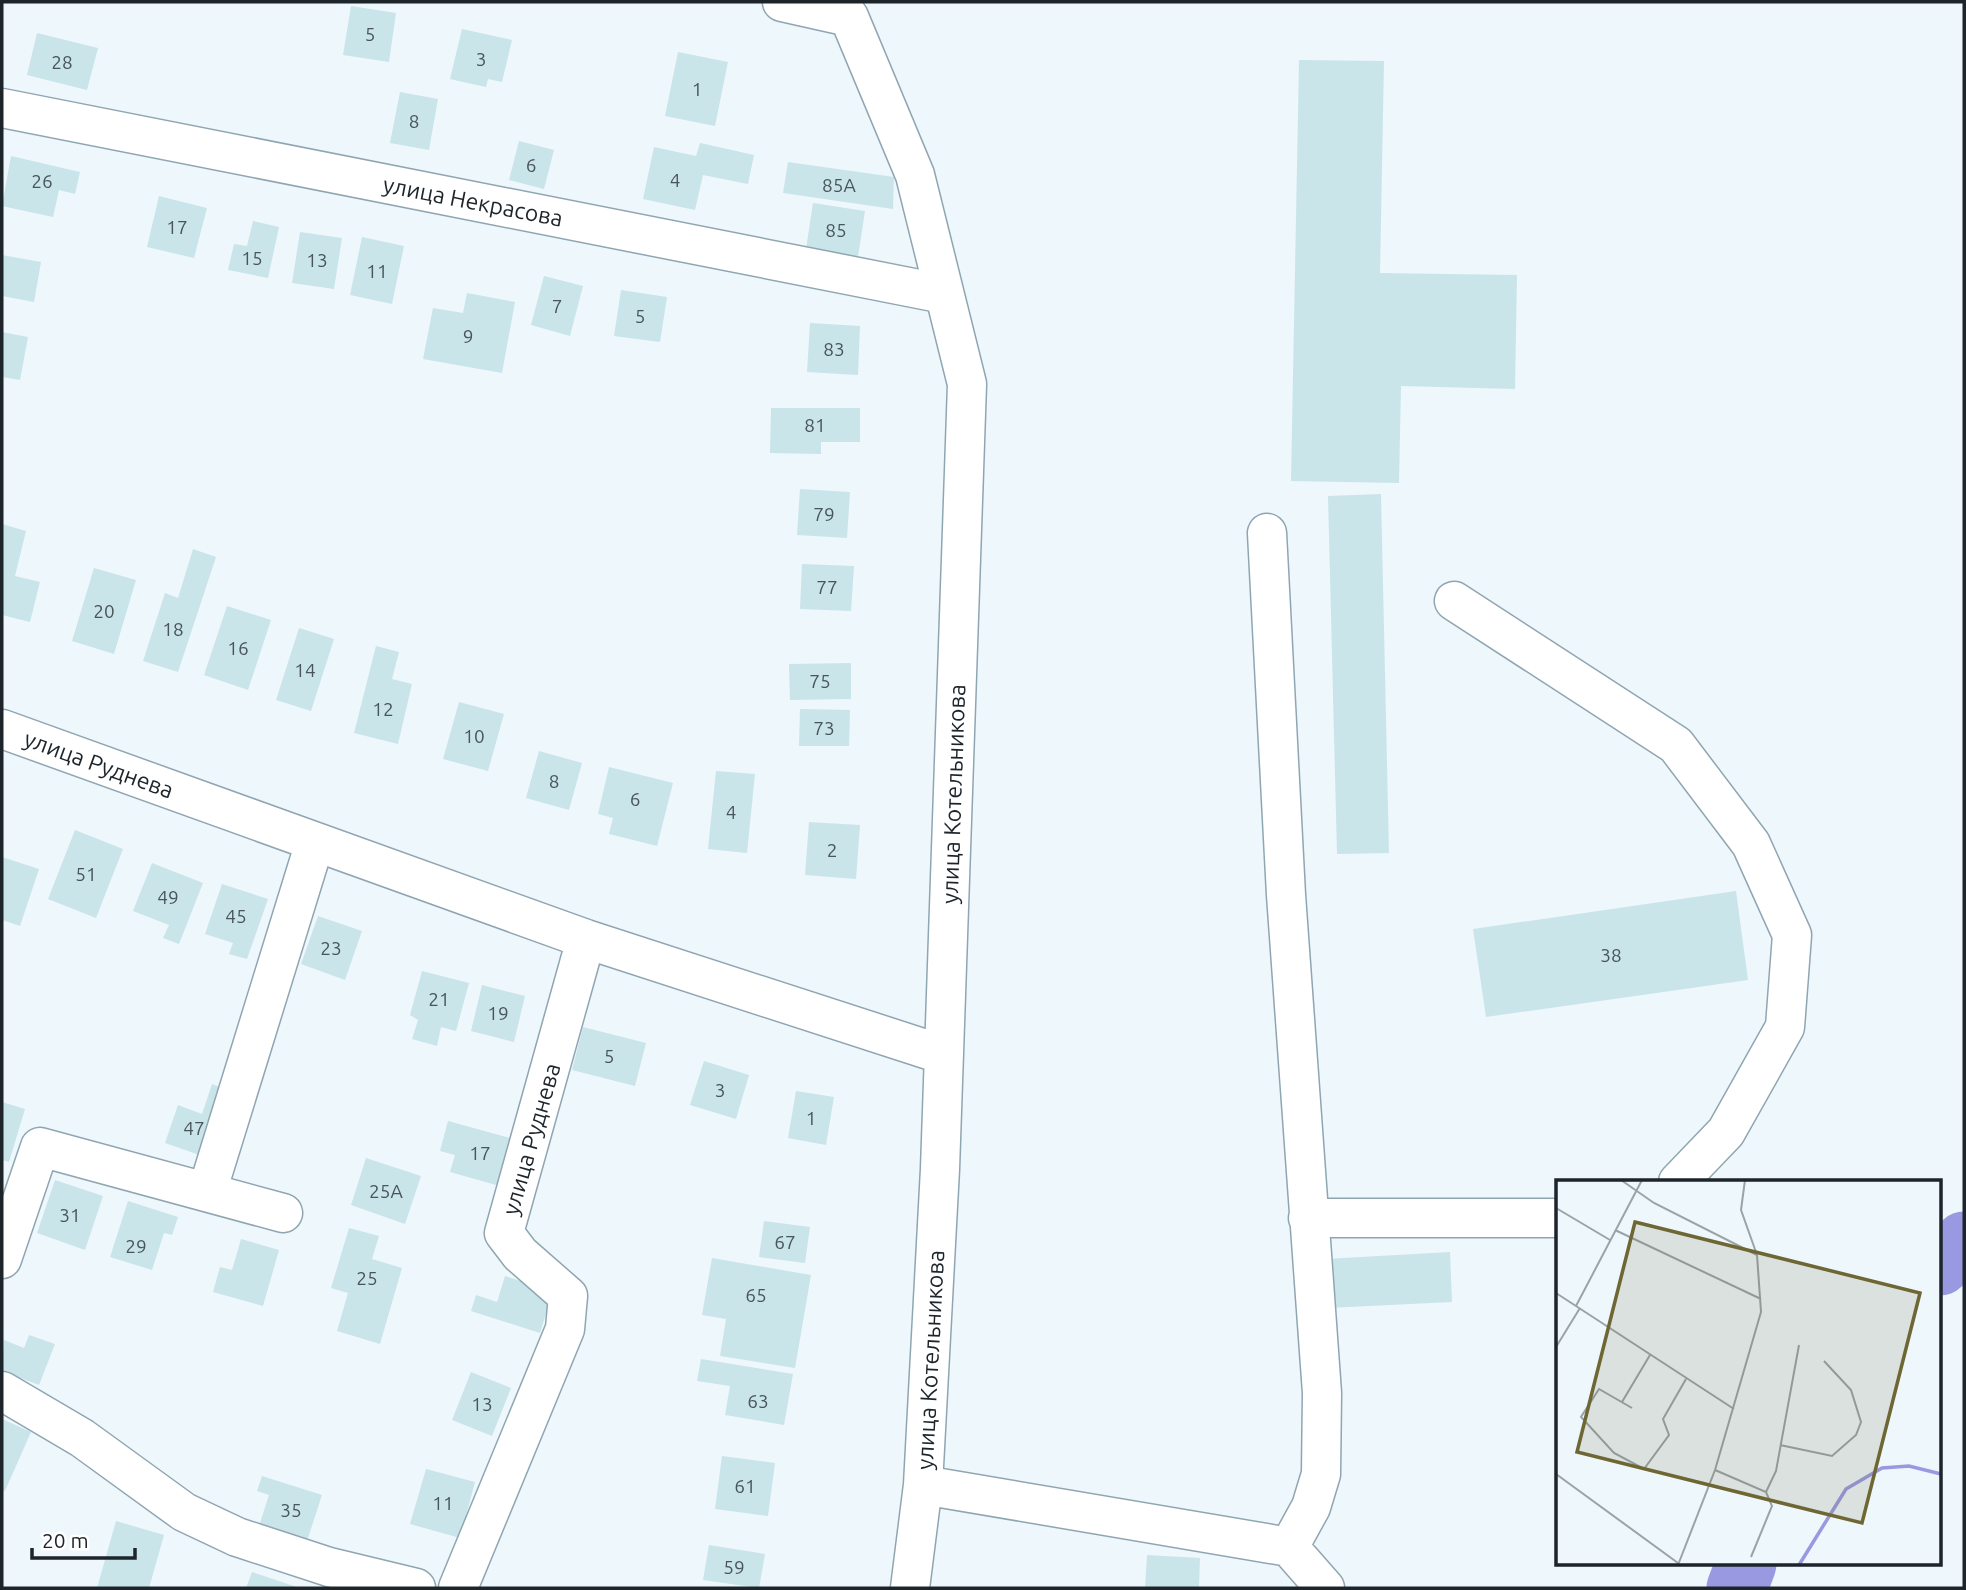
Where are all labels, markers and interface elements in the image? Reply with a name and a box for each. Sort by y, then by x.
house number: 5 [365,23,375,45]
house number: 3 [476,48,486,70]
house number: 28 [51,51,73,73]
house number: 1 [692,78,702,100]
house number: 8 [409,110,419,132]
house number: 6 [526,154,536,176]
house number: 4 [670,169,680,191]
house number: 26 [31,170,53,192]
street label: улица Некрасова [381,171,565,231]
house number: 85А [822,174,857,196]
house number: 17 [166,216,188,238]
house number: 85 [825,219,847,241]
house number: 15 [241,247,263,269]
house number: 13 [306,249,328,271]
house number: 11 [366,260,388,282]
house number: 7 [552,295,562,317]
house number: 5 [635,305,645,327]
house number: 9 [463,325,473,347]
house number: 83 [823,338,845,360]
house number: 81 [804,414,826,436]
house number: 79 [813,503,835,525]
house number: 77 [816,576,838,598]
house number: 20 [93,600,115,622]
house number: 18 [162,618,184,640]
house number: 16 [227,637,249,659]
house number: 14 [294,659,316,681]
house number: 75 [809,670,831,692]
street label: улица Котельникова [937,684,969,904]
house number: 12 [372,698,394,720]
house number: 73 [813,717,835,739]
street label: улица Руднева [21,725,177,803]
house number: 10 [463,725,485,747]
house number: 8 [549,770,559,792]
house number: 6 [630,788,640,810]
house number: 4 [726,801,736,823]
house number: 2 [827,839,837,861]
house number: 51 [75,863,97,885]
house number: 49 [157,886,179,908]
house number: 45 [225,905,247,927]
house number: 23 [320,937,342,959]
house number: 38 [1600,944,1622,966]
house number: 21 [428,988,450,1010]
house number: 19 [487,1002,509,1024]
house number: 5 [604,1045,614,1067]
street label: улица Руднева [497,1060,565,1218]
house number: 3 [715,1079,725,1101]
house number: 1 [806,1107,816,1129]
house number: 47 [183,1117,205,1139]
house number: 17 [469,1142,491,1164]
house number: 25А [369,1180,404,1202]
inset map [1556,1180,1941,1566]
house number: 31 [59,1204,81,1226]
house number: 67 [774,1231,796,1253]
house number: 29 [125,1235,147,1257]
street label: улица Котельникова [912,1249,948,1471]
house number: 25 [356,1267,378,1289]
house number: 65 [745,1284,767,1306]
house number: 63 [747,1390,769,1412]
house number: 13 [471,1393,493,1415]
house number: 61 [734,1475,756,1497]
house number: 11 [432,1492,454,1514]
house number: 35 [280,1499,302,1521]
scale bar [32,1516,135,1560]
text: 20 m [42,1528,89,1552]
house number: 59 [723,1556,745,1578]

